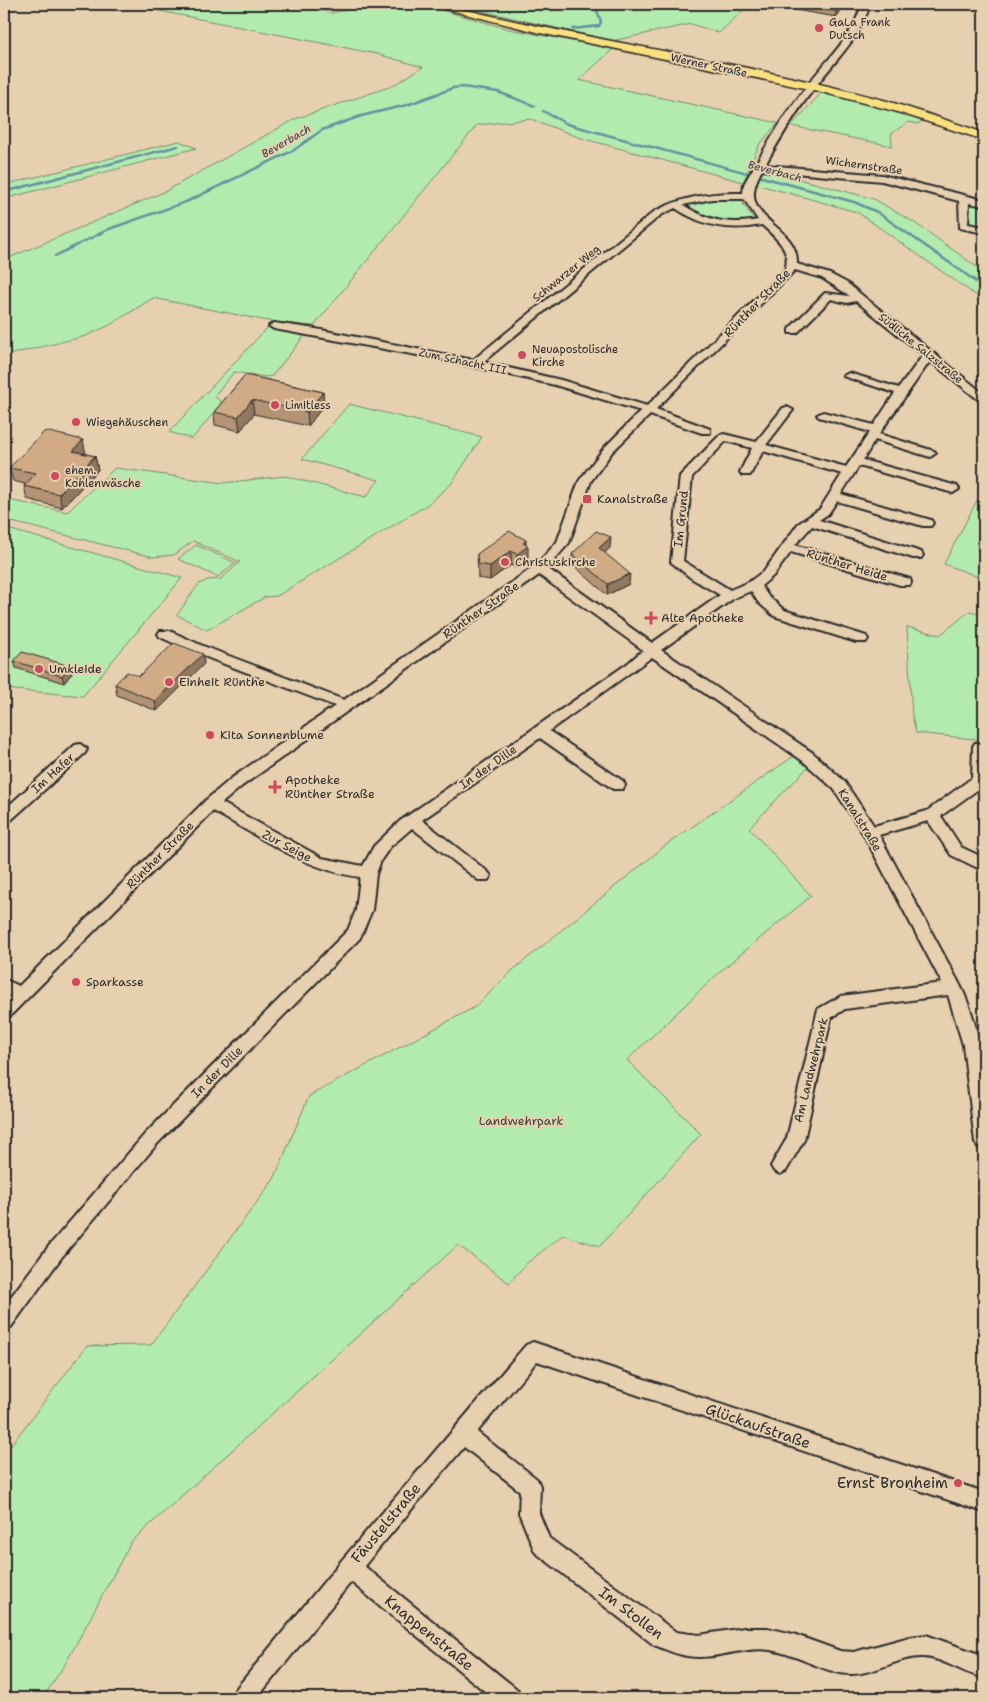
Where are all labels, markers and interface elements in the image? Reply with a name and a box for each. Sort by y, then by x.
place label: GaLa Frank Dutsch [829,15,891,43]
marker: GaLa Frank Dutsch [813,22,825,34]
street label: Werner Straße [669,50,749,81]
water label: Beverbach [259,121,314,162]
street label: Wichernstraße [824,153,903,178]
water label: Beverbach [746,157,803,186]
street label: Schwarzer Weg [529,241,603,305]
street label: Rünther Straße [720,265,794,341]
street label: Südliche Salzstraße [875,310,966,387]
place label: Neuapostolische Kirche [532,342,618,370]
street label: Zum Schacht III [417,345,508,378]
marker: Neuapostolische Kirche [516,349,528,361]
place label: Limitless [285,398,331,413]
marker: Limitless [269,399,281,411]
place label: Wiegehäuschen [86,415,168,430]
marker: Wiegehäuschen [70,416,82,428]
place label: ehem. Kohlenwäsche [65,463,141,491]
marker: ehem. Kohlenwäsche [49,470,61,482]
street label: Im Grund [670,489,692,548]
place label: Kanalstraße [597,491,668,507]
marker: Kanalstraße [581,493,593,505]
street label: Rünther Heide [805,545,890,585]
place label: Christuskirche [515,554,596,570]
marker: Christuskirche [499,556,511,568]
street label: Rünther Straße [440,578,522,642]
place label: Alte Apotheke [661,610,744,626]
marker: Alte Apotheke [645,612,657,624]
place label: Umkleide [49,661,102,677]
marker: Umkleide [33,663,45,675]
place label: Einheit Rünthe [179,674,265,690]
marker: Einheit Rünthe [163,676,175,688]
place label: Kita Sonnenblume [220,727,324,743]
marker: Kita Sonnenblume [204,729,216,741]
street label: In der Dille [456,741,520,793]
street label: Im Hafer [28,749,78,797]
place label: Apotheke Rünther Straße [285,772,375,802]
marker: Apotheke Rünther Straße [269,781,281,793]
street label: Kanalstraße [834,786,886,855]
street label: Rünther Straße [123,817,198,892]
street label: Zur Seige [259,826,315,866]
place label: Sparkasse [86,974,144,990]
marker: Sparkasse [70,976,82,988]
street label: Am Landwehrpark [790,1016,832,1124]
street label: In der Dille [188,1043,246,1101]
park label: Landwehrpark [479,1113,563,1129]
street label: Glückaufstraße [703,1399,813,1453]
place label: Ernst Bronheim [837,1473,948,1493]
marker: Ernst Bronheim [952,1477,964,1489]
street label: Fäustelstraße [347,1479,425,1567]
street label: Im Stollen [595,1582,667,1644]
street label: Knappenstraße [380,1591,478,1675]

